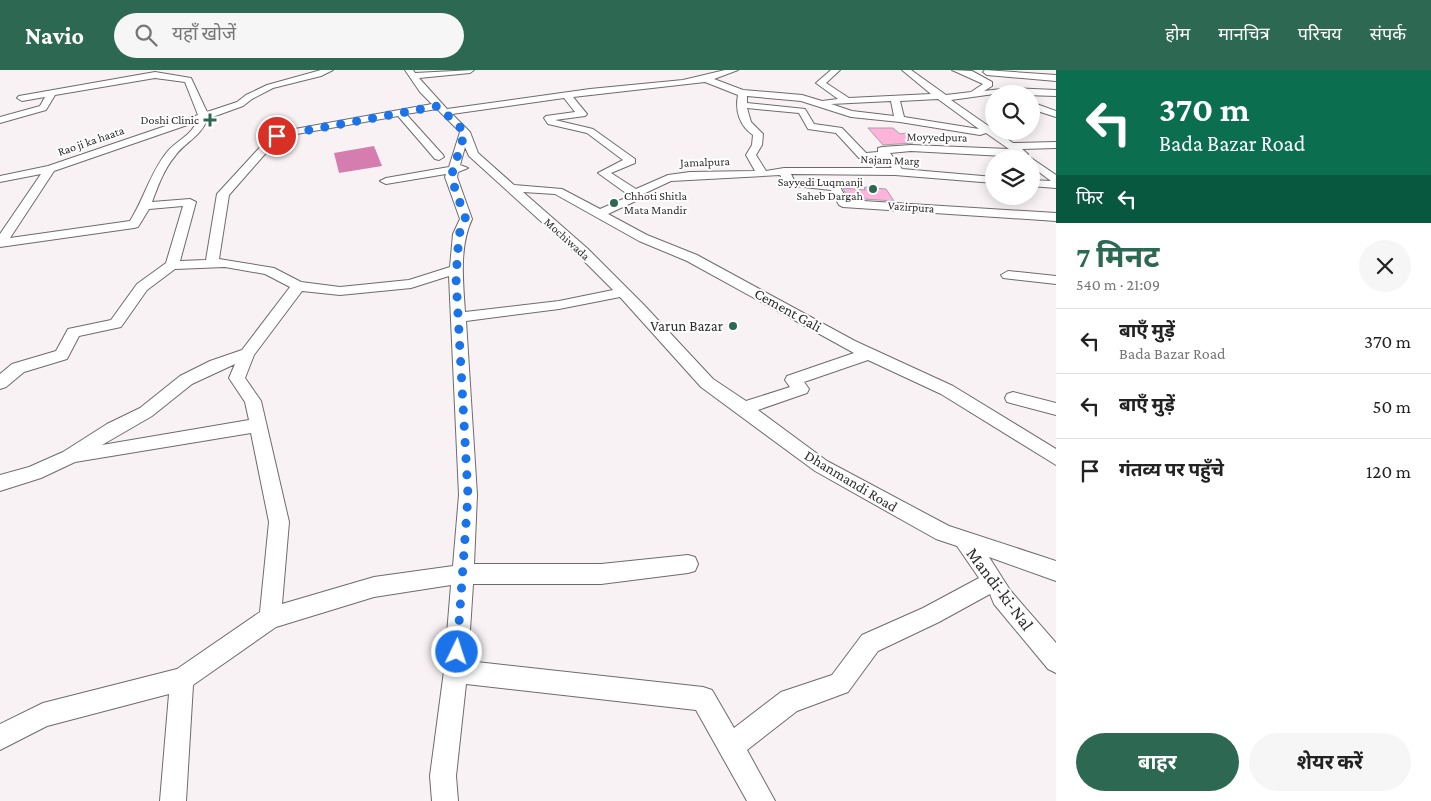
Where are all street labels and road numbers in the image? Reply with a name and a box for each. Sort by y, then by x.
street label: Rao ji ka haata [56,123,126,159]
street label: Moyyedpura [906,129,968,145]
street label: Najam Marg [860,152,920,168]
street label: Jamalpura [679,154,731,170]
street label: Vazirpura [887,198,935,216]
street label: Mochiwada [541,215,593,263]
street label: Cement Gali [752,285,824,335]
street label: Dhanmandi Road [802,447,900,515]
street label: Mandi-ki-Nal [962,544,1038,634]

